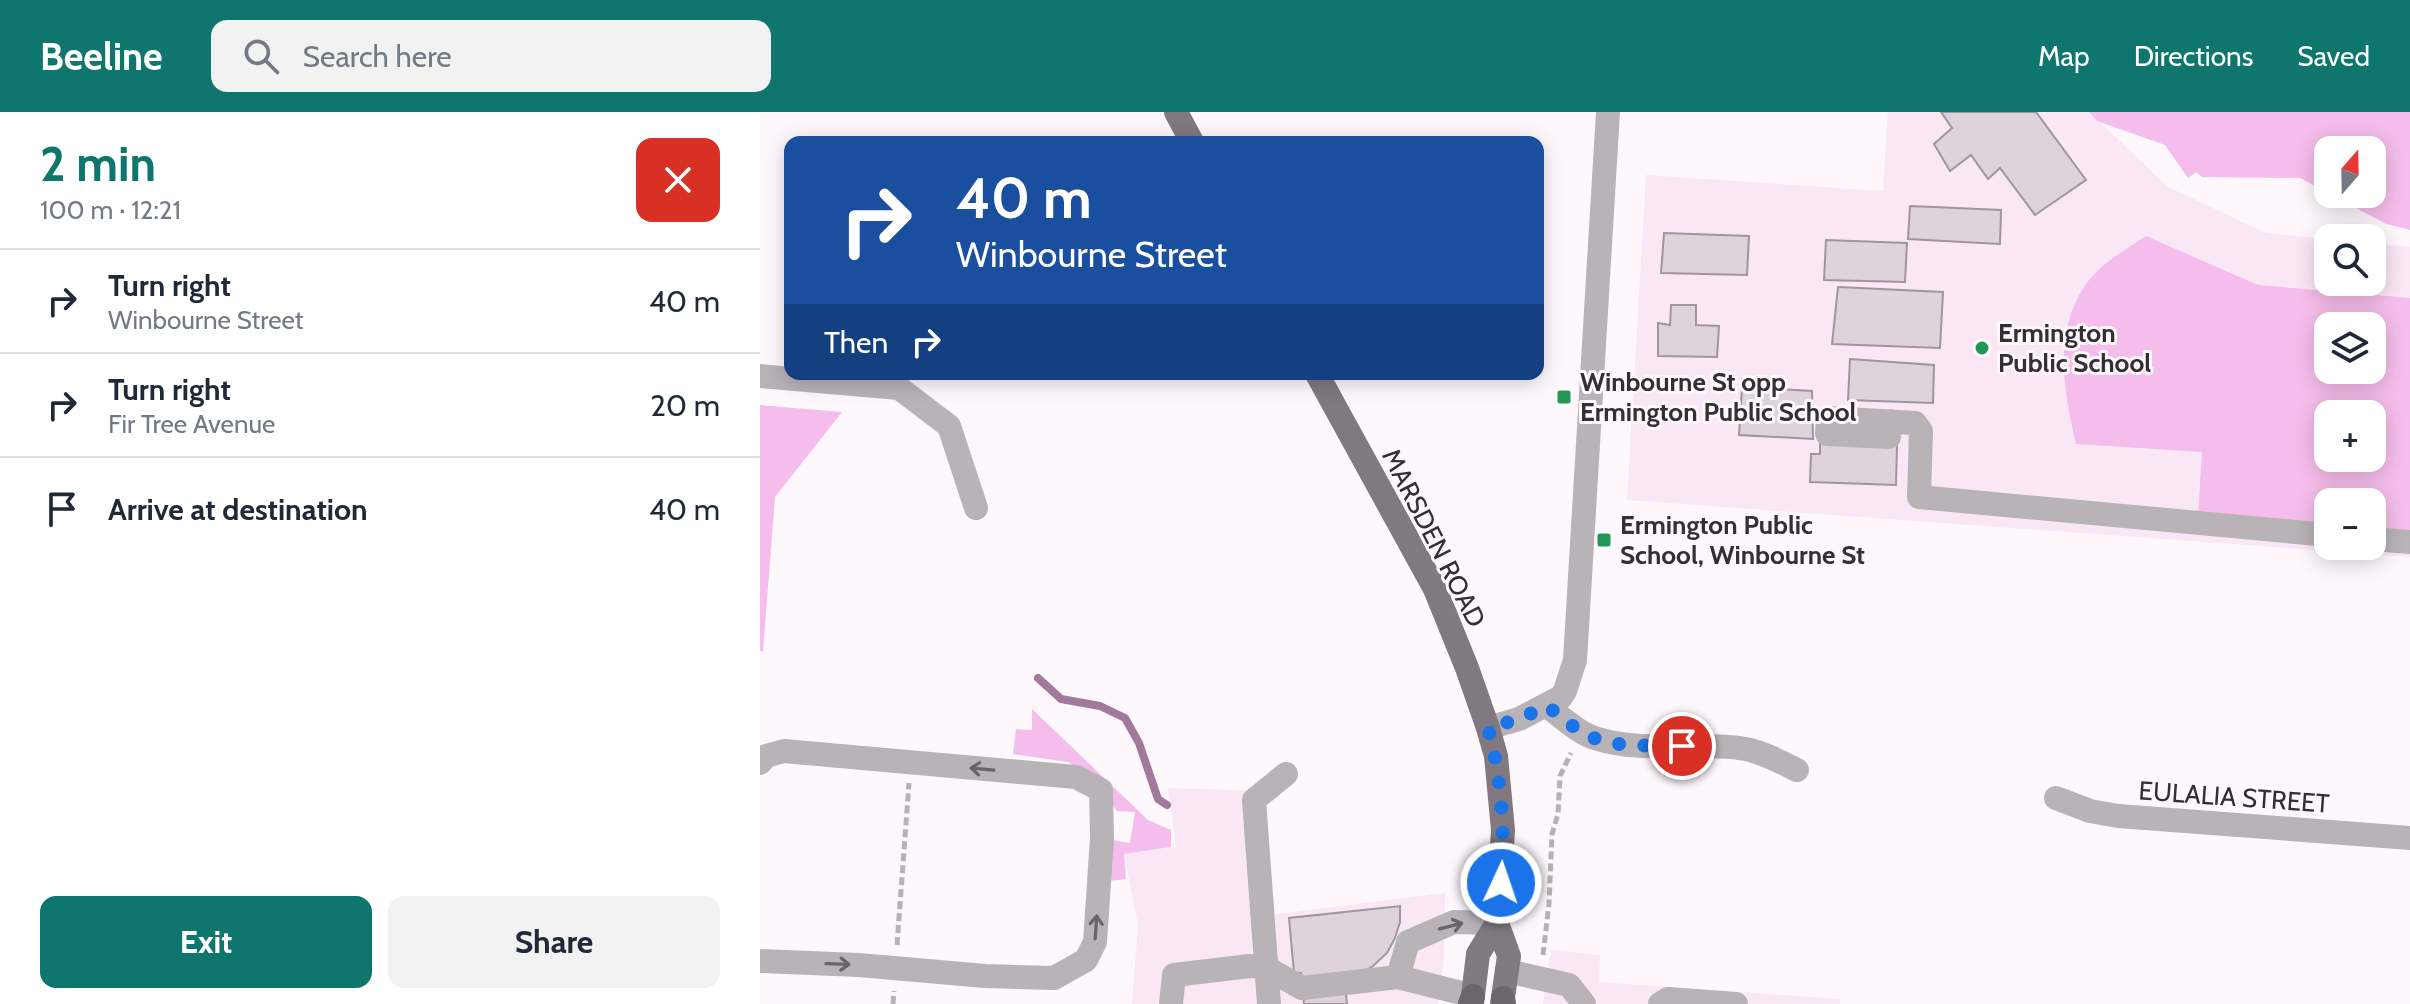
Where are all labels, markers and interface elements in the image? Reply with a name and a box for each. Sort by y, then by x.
search box [211,20,771,92]
text: Beeline [40,33,163,80]
icon: search [239,34,283,78]
text: Search here [303,38,452,75]
text: Map [2038,39,2090,73]
text: Directions [2134,39,2253,73]
text: Saved [2297,39,2370,73]
text: 2 min [40,135,156,193]
north arrow [2314,136,2386,208]
map controls [2314,136,2386,560]
button: close [636,138,720,222]
text: 40 m [956,164,1092,232]
icon: right [824,168,928,272]
text: 100 m · 12:21 [40,194,181,226]
button: search [2314,224,2386,296]
text: Winbourne Street [956,232,1227,276]
text: Turn right [108,267,231,304]
icon: right [40,279,84,323]
text: 40 m [649,283,720,320]
text: Winbourne Street [108,304,304,336]
button: layers [2314,312,2386,384]
place label: Ermington Public School [1998,317,2151,379]
icon: right [904,320,948,364]
text: Then [824,324,888,361]
marker: Ermington Public School [1973,339,1991,357]
place label: Winbourne St opp Ermington Public School [1580,366,1857,428]
text: Turn right [108,371,231,408]
icon: right [40,383,84,427]
text: 20 m [650,387,720,424]
marker: Winbourne St opp Ermington Public School [1555,388,1573,406]
button: + [2314,400,2386,472]
text: Fir Tree Avenue [108,408,275,440]
street label: MARSDEN ROAD [1375,444,1493,632]
icon: arrive [40,487,84,531]
button: − [2314,488,2386,560]
text: Arrive at destination [108,491,368,528]
text: 40 m [649,491,720,528]
place label: Ermington Public School, Winbourne St [1620,509,1865,571]
marker: Ermington Public School, Winbourne St [1595,531,1613,549]
pin [1648,712,1716,780]
icon: arrive [1660,724,1704,768]
one-way arrow [969,761,996,776]
street label: EULALIA STREET [2138,774,2331,820]
position arrow [1459,841,1543,925]
button: Exit [40,896,372,988]
button: Share [388,896,720,988]
one-way arrow [1089,914,1104,941]
one-way arrow [1438,918,1463,933]
one-way arrow [824,956,851,972]

